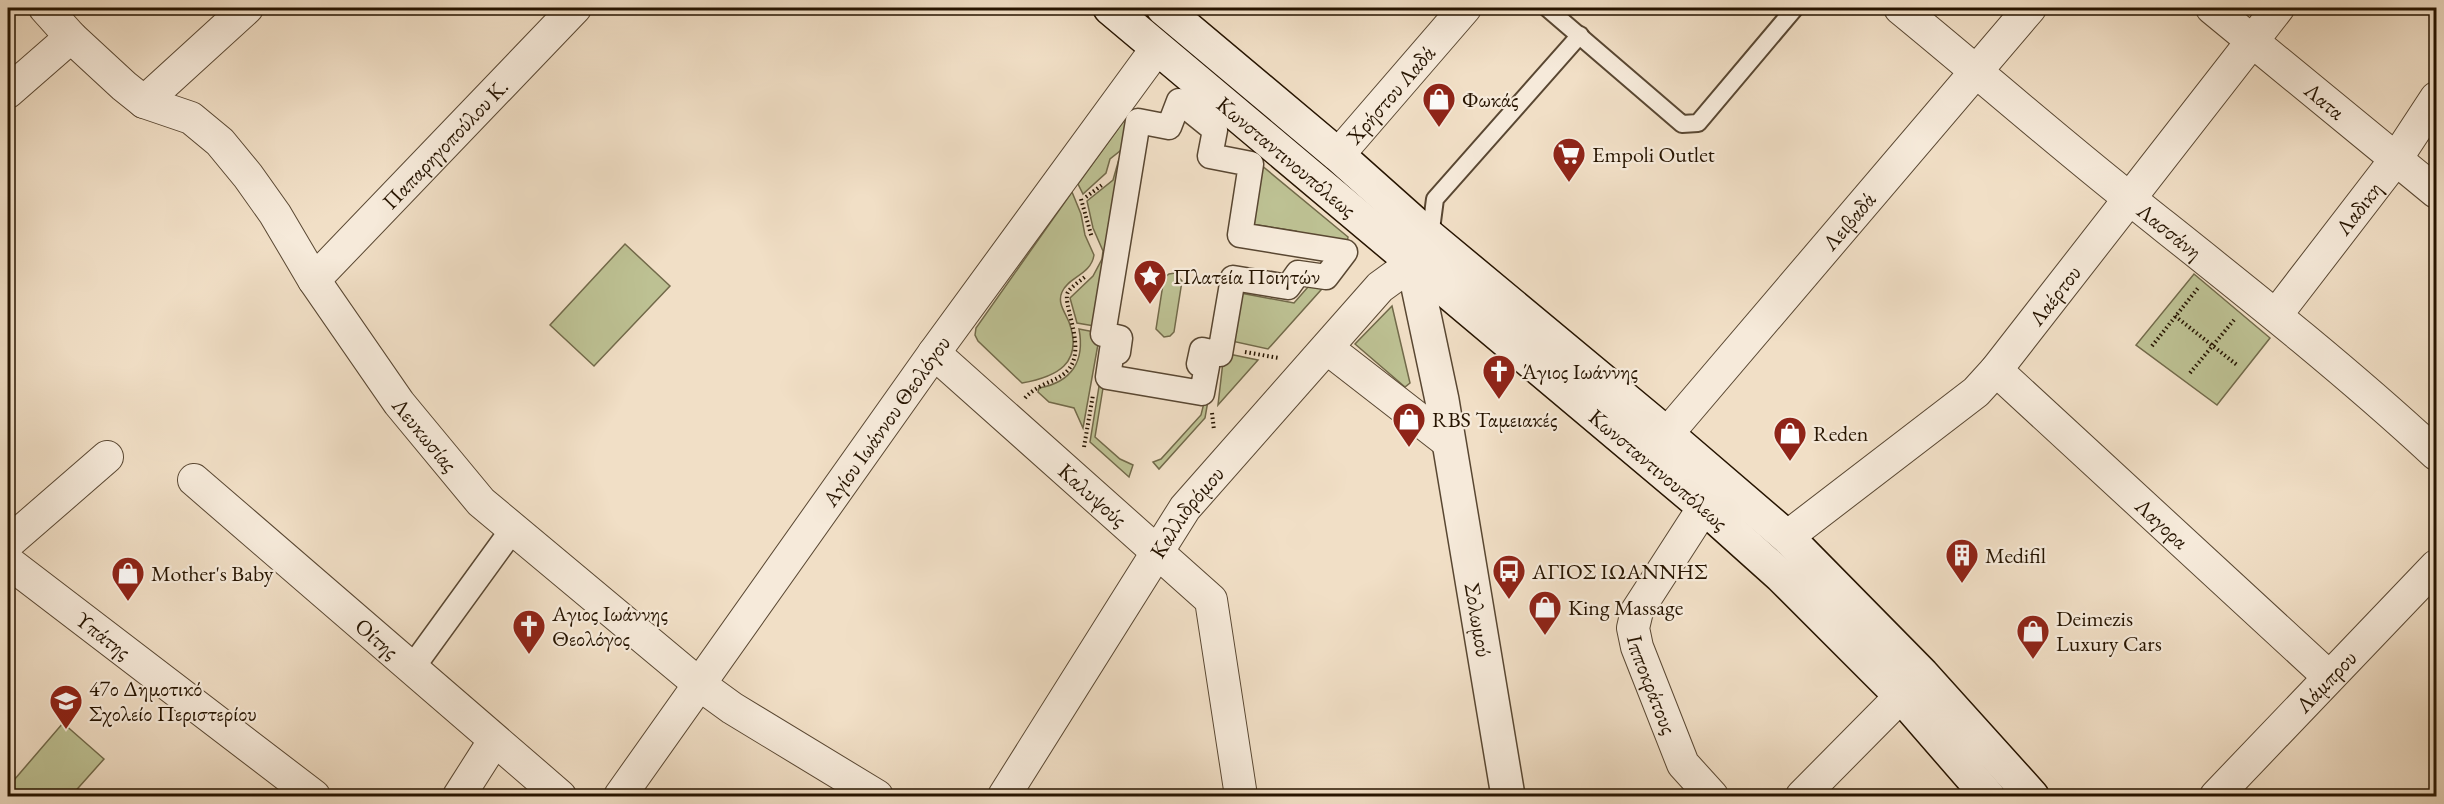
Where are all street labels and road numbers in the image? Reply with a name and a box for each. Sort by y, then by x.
street label: Χρήστου Λαδά [1339,38,1442,151]
street label: Παπαρηγοπούλου Κ. [375,72,514,215]
street label: Λατα [2298,75,2352,127]
street label: Κωνσταντινουπόλεως [1211,89,1363,224]
street label: Λαδικη [2328,175,2388,241]
street label: Λειβαδά [1815,185,1882,257]
street label: Λασσάνη [2131,195,2208,266]
street label: Λαέρτου [2021,259,2087,332]
street label: Αγίου Ιωάννου Θεολόγου [815,329,957,513]
street label: Λευκωσίας [385,391,465,478]
street label: Κωνσταντινουπόλεως [1583,402,1735,537]
street label: Καλυψούς [1052,456,1134,533]
street label: Καλλιδρόμου [1143,459,1230,563]
street label: Λαγορα [2129,491,2196,556]
street label: Σολωμού [1458,581,1499,659]
street label: Υπάτης [69,604,137,666]
street label: Οίτης [349,611,405,665]
street label: Ιπποκράτους [1620,633,1684,738]
street label: Λάμπρου [2288,644,2363,719]

